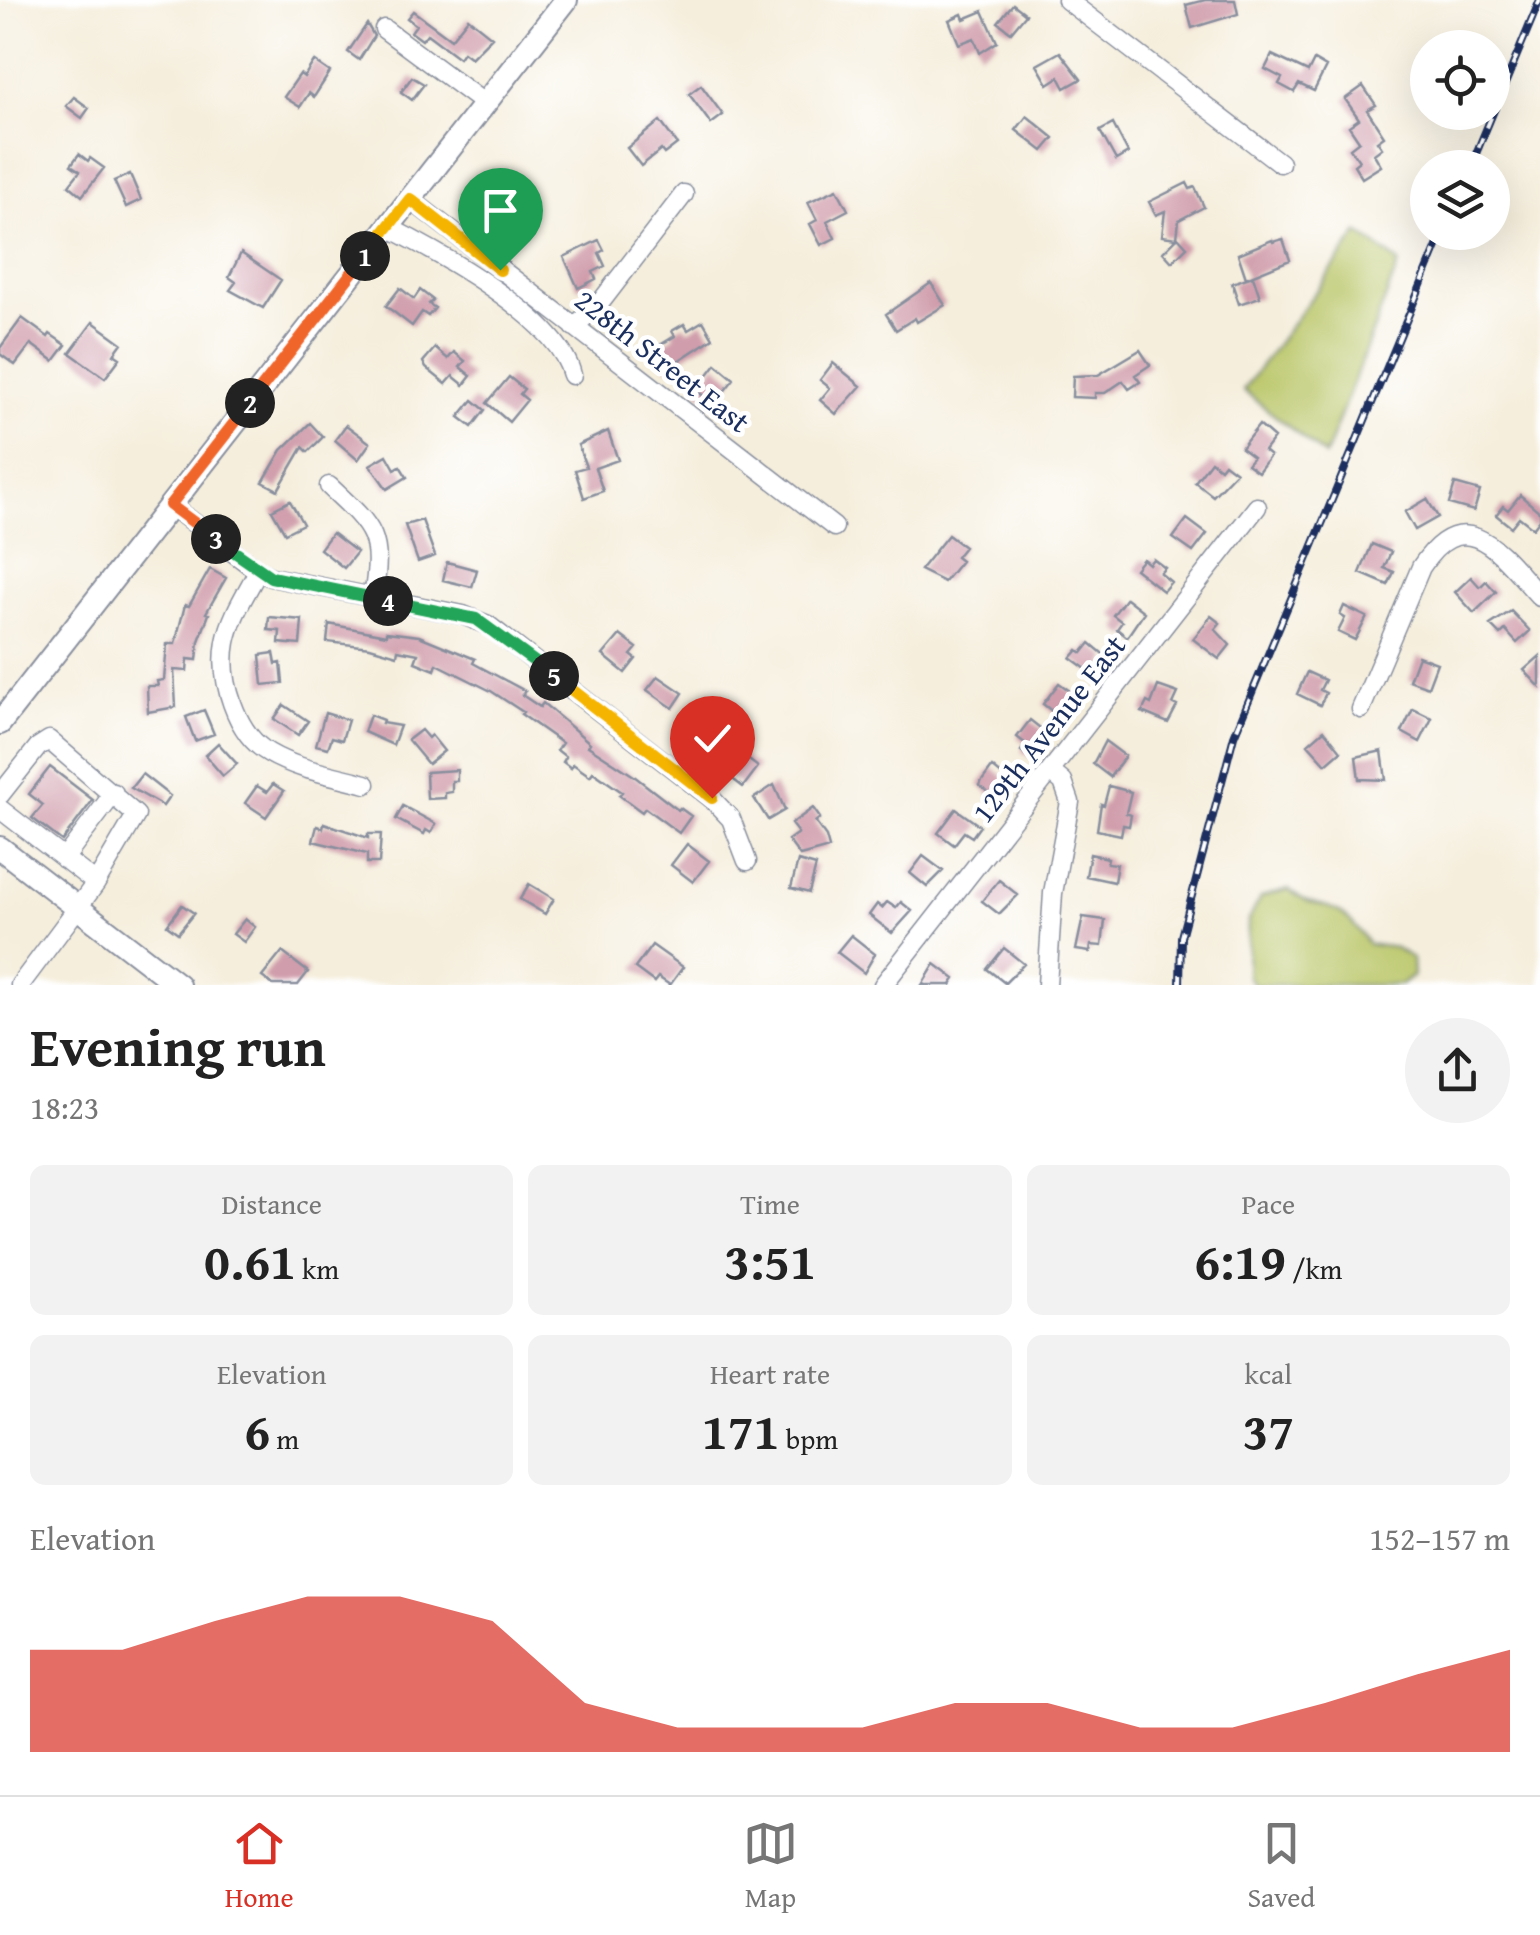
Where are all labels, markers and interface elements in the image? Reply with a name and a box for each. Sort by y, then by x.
map controls [1410,30,1510,250]
button: locate [1410,30,1510,130]
button: layers [1410,150,1510,250]
pin [458,168,543,271]
icon: arrive [473,183,528,238]
pin: 1 [340,231,390,281]
text: 1 [358,235,372,276]
street label: 228th Street East [566,278,760,443]
pin: 2 [225,378,275,428]
text: 2 [243,382,257,423]
pin: 3 [191,514,241,564]
text: 3 [209,518,223,559]
pin: 4 [363,576,413,626]
text: 4 [381,580,395,621]
street label: 129th Avenue East [961,625,1136,832]
pin: 5 [529,651,579,701]
text: 5 [547,655,561,696]
pin [670,696,755,799]
icon: check [685,711,740,766]
text: Evening run [30,1006,326,1086]
button: share [1405,1018,1510,1123]
text: 18:23 [30,1084,99,1131]
text: Distance [221,1183,322,1224]
text: Time [740,1183,800,1224]
text: Pace [1241,1183,1295,1224]
text: 0.61 [204,1224,296,1297]
text: 3:51 [724,1224,816,1297]
text: 6:19 [1194,1224,1286,1297]
text: km [296,1248,339,1289]
text: /km [1286,1248,1342,1289]
text: Elevation [217,1353,326,1394]
text: Heart rate [710,1353,830,1394]
text: kcal [1244,1353,1292,1394]
text: 6 [244,1394,270,1467]
text: 171 [702,1394,780,1467]
text: 37 [1242,1394,1294,1467]
text: m [270,1418,299,1459]
text: bpm [780,1418,838,1459]
text: Elevation [30,1515,155,1562]
text: 152–157 m [1369,1515,1510,1562]
tab: Home [225,1816,294,1917]
tab: Map [743,1816,798,1917]
tab: Saved [1247,1816,1315,1917]

